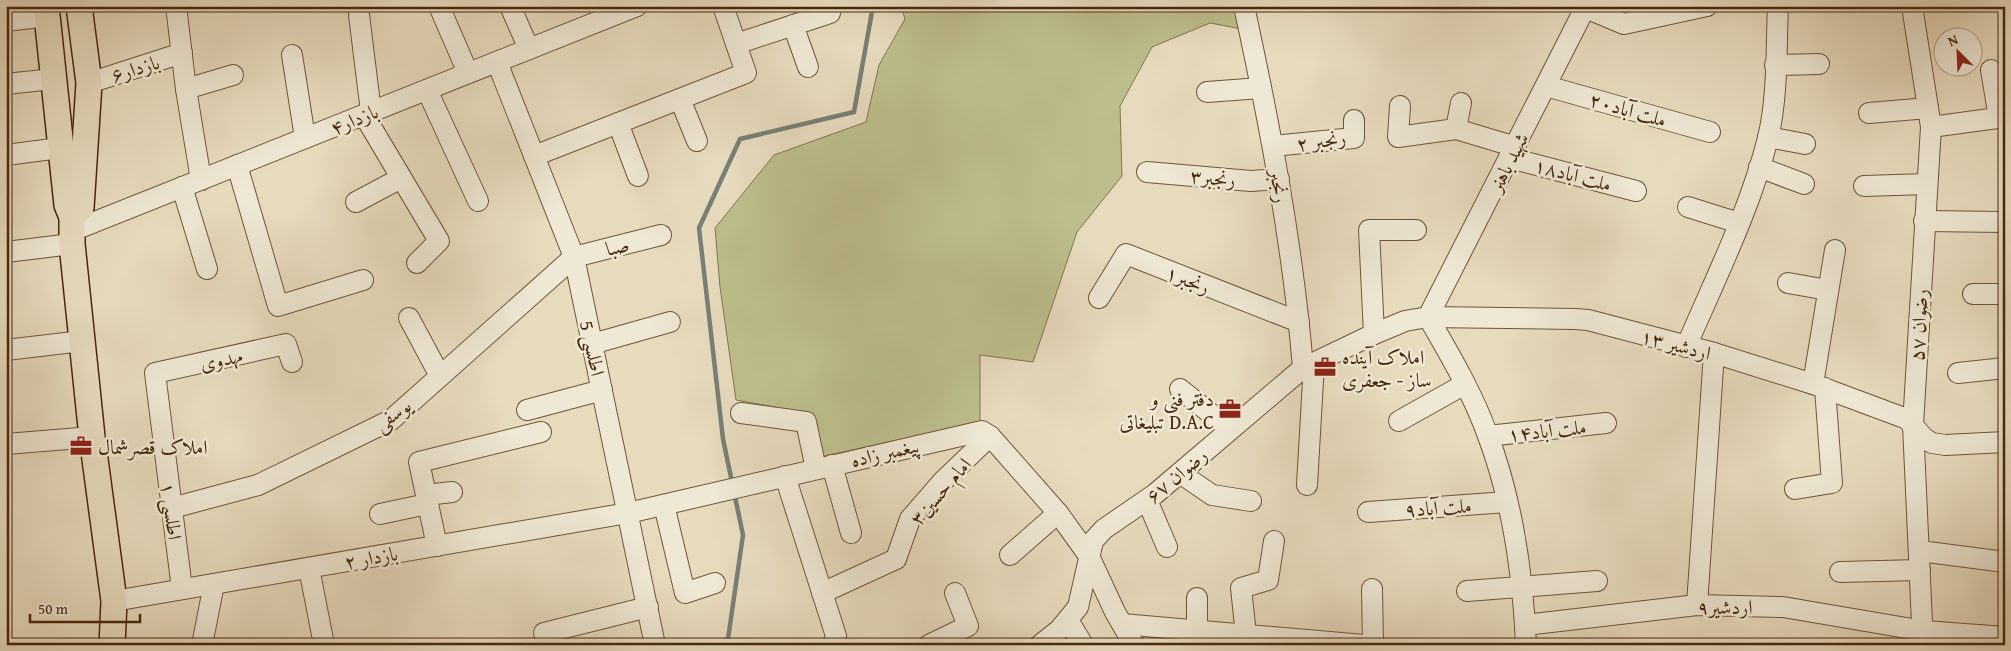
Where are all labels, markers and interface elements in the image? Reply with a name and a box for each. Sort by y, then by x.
north arrow [1934,28,1984,78]
text: N [1944,29,1962,51]
street label: بازدار۶ [107,47,163,89]
street label: ملت آباد۲۰ [1586,84,1670,134]
street label: بازدار۴ [326,96,382,142]
street label: رنجبر ۲ [1294,122,1348,158]
street label: شهید باهنر [1480,127,1535,199]
street label: ملت آباد۱۸ [1531,150,1615,198]
street label: رنجبر۳ [1189,161,1237,193]
street label: رنجبر [1263,165,1297,205]
street label: صبا [602,229,632,263]
street label: رنجبر۱ [1162,257,1214,301]
street label: رضوان ۵۷ [1902,288,1934,362]
street label: اطلسی 5 [572,318,613,379]
street label: اردشیر ۱۳ [1638,321,1714,367]
street label: مهدوی [197,340,246,378]
place label: املاک آینده ساز - جعفری [1342,342,1432,394]
office icon: املاک آینده ساز - جعفری [1312,354,1338,380]
place label: دفتر فنی و تبلیغاتی D.A.C [1120,384,1214,436]
street label: یوسفی [367,390,418,438]
office icon: دفتر فنی و تبلیغاتی D.A.C [1217,396,1243,422]
street label: ملت آباد۱۴ [1506,411,1588,449]
street label: پیغمبر زاده [848,430,922,474]
place label: املاک قصرشمال [98,432,208,461]
office icon: املاک قصرشمال [68,433,94,459]
street label: رضوان ۶۷ [1139,441,1213,509]
street label: امام حسین۳ [902,451,981,534]
street label: اطلسی ۱ [153,480,190,542]
street label: ملت آباد۹ [1403,490,1473,524]
street label: بازدار ۲ [342,538,400,576]
scale bar [30,591,140,623]
street label: اردشیر۹ [1697,592,1753,621]
text: 50 m [38,598,69,619]

